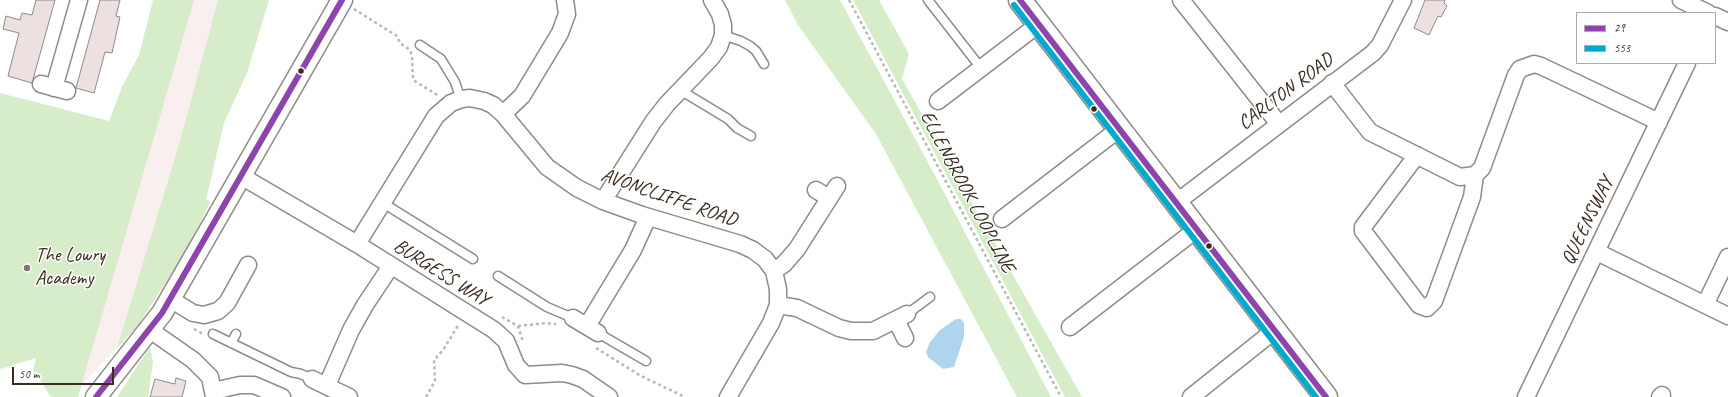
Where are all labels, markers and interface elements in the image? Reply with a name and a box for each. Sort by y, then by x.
legend [1576,12,1716,64]
text: 29 [1614,20,1625,36]
text: 553 [1614,40,1630,56]
street label: CARLTON ROAD [1234,48,1338,136]
unlabelled marker [296,66,306,76]
unlabelled marker [1089,104,1099,114]
street label: ELLENBROOK LOOPLINE [914,107,1020,277]
street label: AVONCLIFFE ROAD [598,164,740,232]
street label: QUEENSWAY [1556,173,1620,269]
street label: BURGESS WAY [389,234,493,312]
unlabelled marker [1204,241,1214,251]
place label: The Lowry Academy [35,244,105,291]
marker: The Lowry Academy [22,263,32,273]
scale bar [14,359,116,385]
text: 50 m [19,366,39,382]

